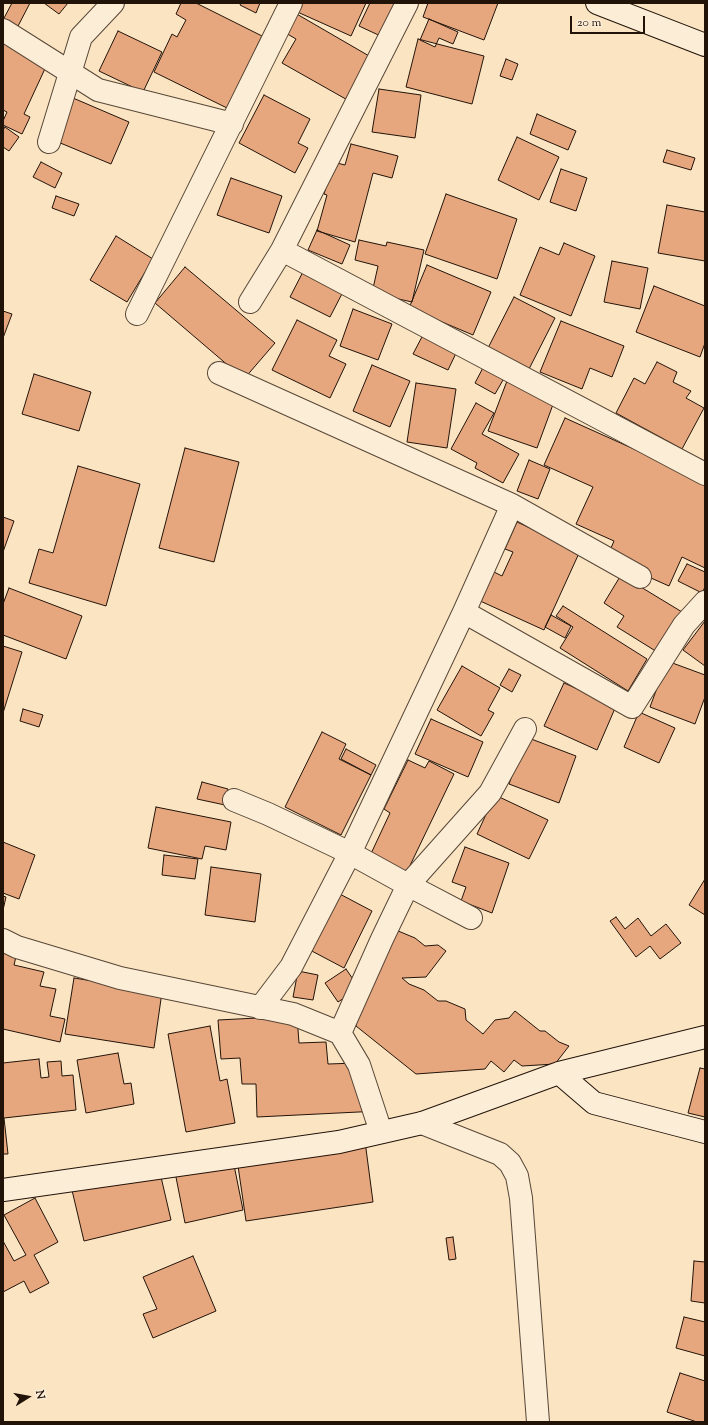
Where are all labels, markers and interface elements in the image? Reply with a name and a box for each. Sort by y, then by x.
scale bar [572,8,647,34]
text: 20 m [577,14,601,32]
north arrow [8,1377,48,1417]
text: N [31,1389,48,1401]

